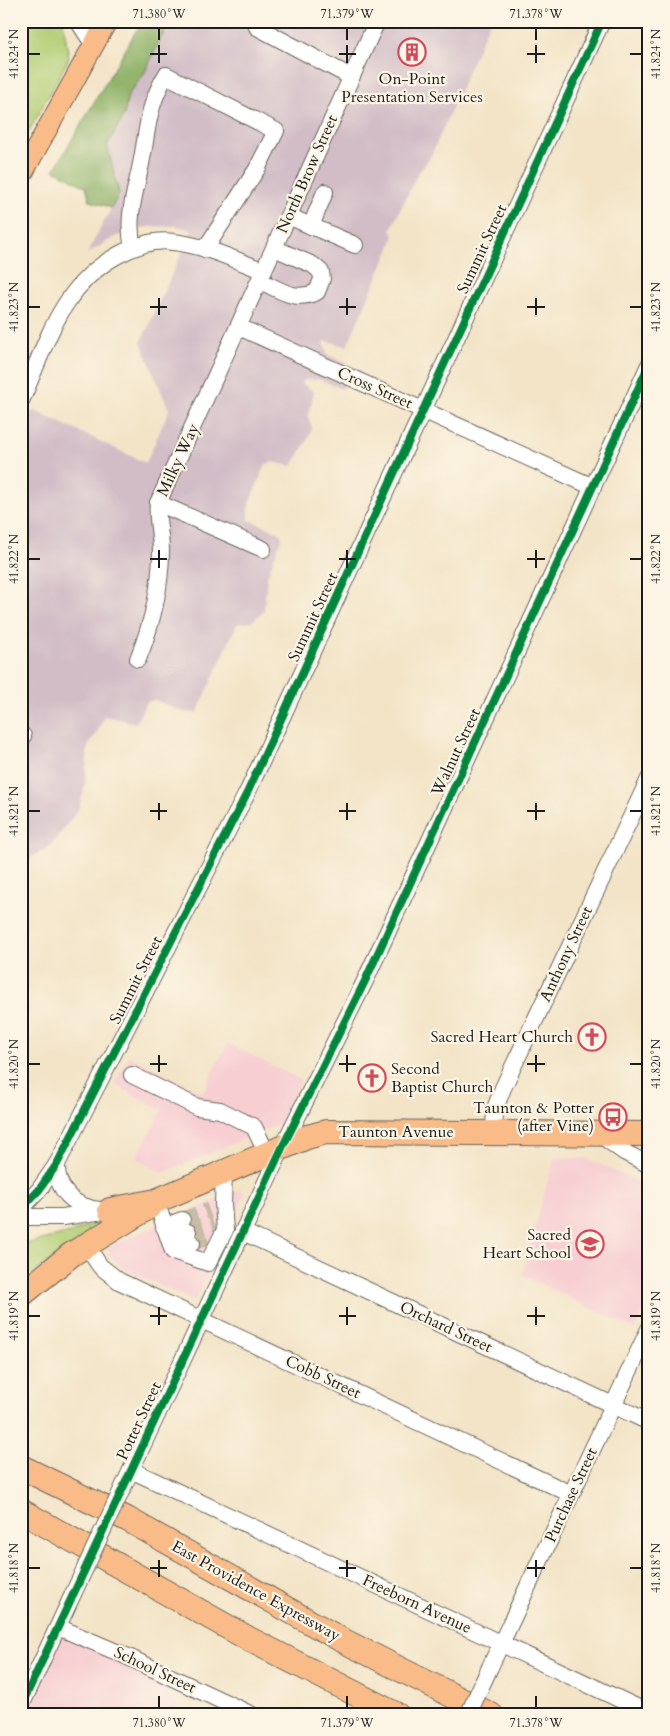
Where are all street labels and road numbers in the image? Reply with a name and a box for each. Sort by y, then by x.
street label: North Brow Street [271,111,343,237]
street label: Summit Street [452,201,512,297]
street label: Cross Street [334,362,416,414]
street label: Milky Way [152,420,205,500]
street label: Summit Street [283,569,343,665]
street label: Walnut Street [426,705,486,800]
street label: Anthony Street [534,903,598,1005]
street label: Summit Street [104,932,168,1028]
street label: Taunton Avenue [338,1121,454,1143]
street label: Orchard Street [396,1296,496,1358]
street label: Cobb Street [282,1350,364,1404]
street label: Potter Street [111,1378,167,1464]
street label: Purchase Street [539,1444,603,1546]
street label: East Providence Expressway [168,1535,345,1647]
street label: Freeborn Avenue [359,1569,475,1639]
street label: School Street [110,1641,200,1699]

